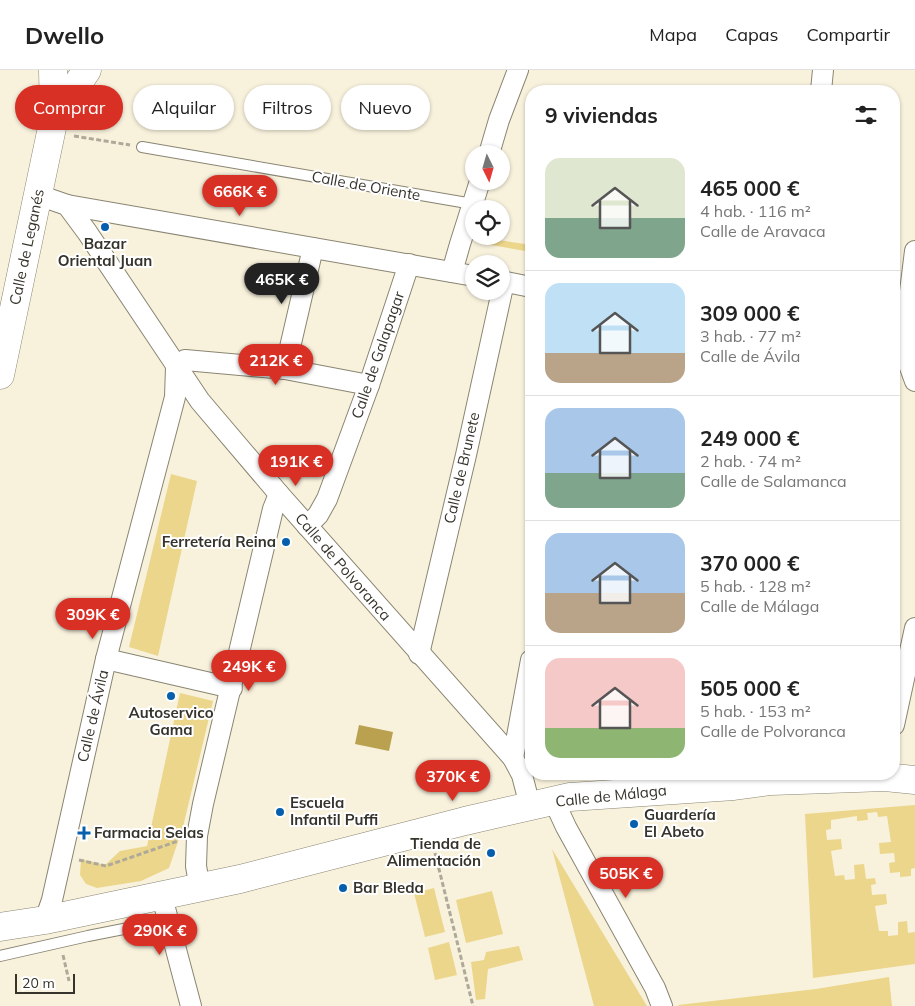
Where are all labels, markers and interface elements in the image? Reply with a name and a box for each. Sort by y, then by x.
text: Dwello [25,20,104,50]
text: Mapa [649,23,697,46]
text: Capas [725,23,779,46]
text: Compartir [807,23,890,46]
chip: Comprar [15,85,123,130]
chip: Alquilar [133,85,234,130]
chip: Filtros [244,85,331,130]
chip: Nuevo [341,85,430,130]
icon: filters [852,101,880,129]
text: 9 viviendas [545,102,658,128]
north arrow [465,145,510,190]
map controls [465,145,510,300]
street label: Calle de Oriente [310,167,422,204]
pin: 666K € [199,174,281,217]
text: 465 000 € [700,175,800,201]
icon: home [585,178,645,238]
text: 666K € [213,181,267,201]
street label: Calle de Leganés [5,187,48,307]
button: locate [465,200,510,245]
text: 4 hab. · 116 m² [700,201,811,221]
marker: Bazar Oriental Juan [99,221,111,233]
text: Calle de Aravaca [700,221,826,241]
place label: Bazar Oriental Juan [58,234,152,270]
button: layers [465,255,510,300]
pin: 465K € [241,262,323,305]
text: 465K € [255,269,309,289]
street label: Calle de Galapagar [347,288,408,421]
text: 309 000 € [700,300,800,326]
icon: home [585,303,645,363]
text: 3 hab. · 77 m² [700,326,801,346]
pin: 212K € [235,344,317,386]
text: Calle de Ávila [700,346,800,366]
text: 212K € [249,350,303,370]
street label: Calle de Brunete [439,410,484,526]
text: 249 000 € [700,425,800,451]
icon: home [585,428,645,488]
pin: 191K € [255,444,337,487]
text: 191K € [269,451,323,471]
text: 2 hab. · 74 m² [700,451,801,471]
text: Calle de Salamanca [700,471,847,491]
street label: Calle de Polvoranca [291,509,395,625]
place label: Ferretería Reina [162,532,276,551]
marker: Ferretería Reina [280,536,292,548]
text: 370 000 € [700,550,800,576]
icon: home [585,553,645,613]
text: 5 hab. · 128 m² [700,576,811,596]
text: Calle de Málaga [700,596,819,616]
pin: 309K € [52,598,134,640]
text: 309K € [66,604,120,624]
pin: 249K € [208,650,290,692]
text: 249K € [222,656,276,676]
street label: Calle de Ávila [73,668,112,764]
text: 505 000 € [700,675,800,701]
icon: home [585,678,645,738]
marker: Autoservico Gama [165,690,177,702]
text: 5 hab. · 153 m² [700,701,811,721]
place label: Autoservico Gama [128,703,214,739]
text: Calle de Polvoranca [700,721,846,741]
pin: 370K € [412,760,494,802]
text: 370K € [426,766,480,786]
street label: Calle de Málaga [554,780,668,811]
place label: Escuela Infantil Puffi [290,793,378,829]
place label: Guardería El Abeto [644,805,716,841]
marker: Escuela Infantil Puffi [274,806,286,818]
marker: Guardería El Abeto [628,818,640,830]
place label: Farmacia Selas [94,823,204,842]
marker: Farmacia Selas [78,827,90,839]
place label: Tienda de Alimentación [387,834,481,870]
marker: Tienda de Alimentación [485,847,497,859]
pin: 505K € [585,856,667,899]
text: 505K € [599,863,653,883]
place label: Bar Bleda [353,878,424,897]
marker: Bar Bleda [337,882,349,894]
pin: 290K € [119,914,201,956]
text: 290K € [133,920,187,940]
scale bar [15,971,75,994]
text: 20 m [22,974,55,992]

